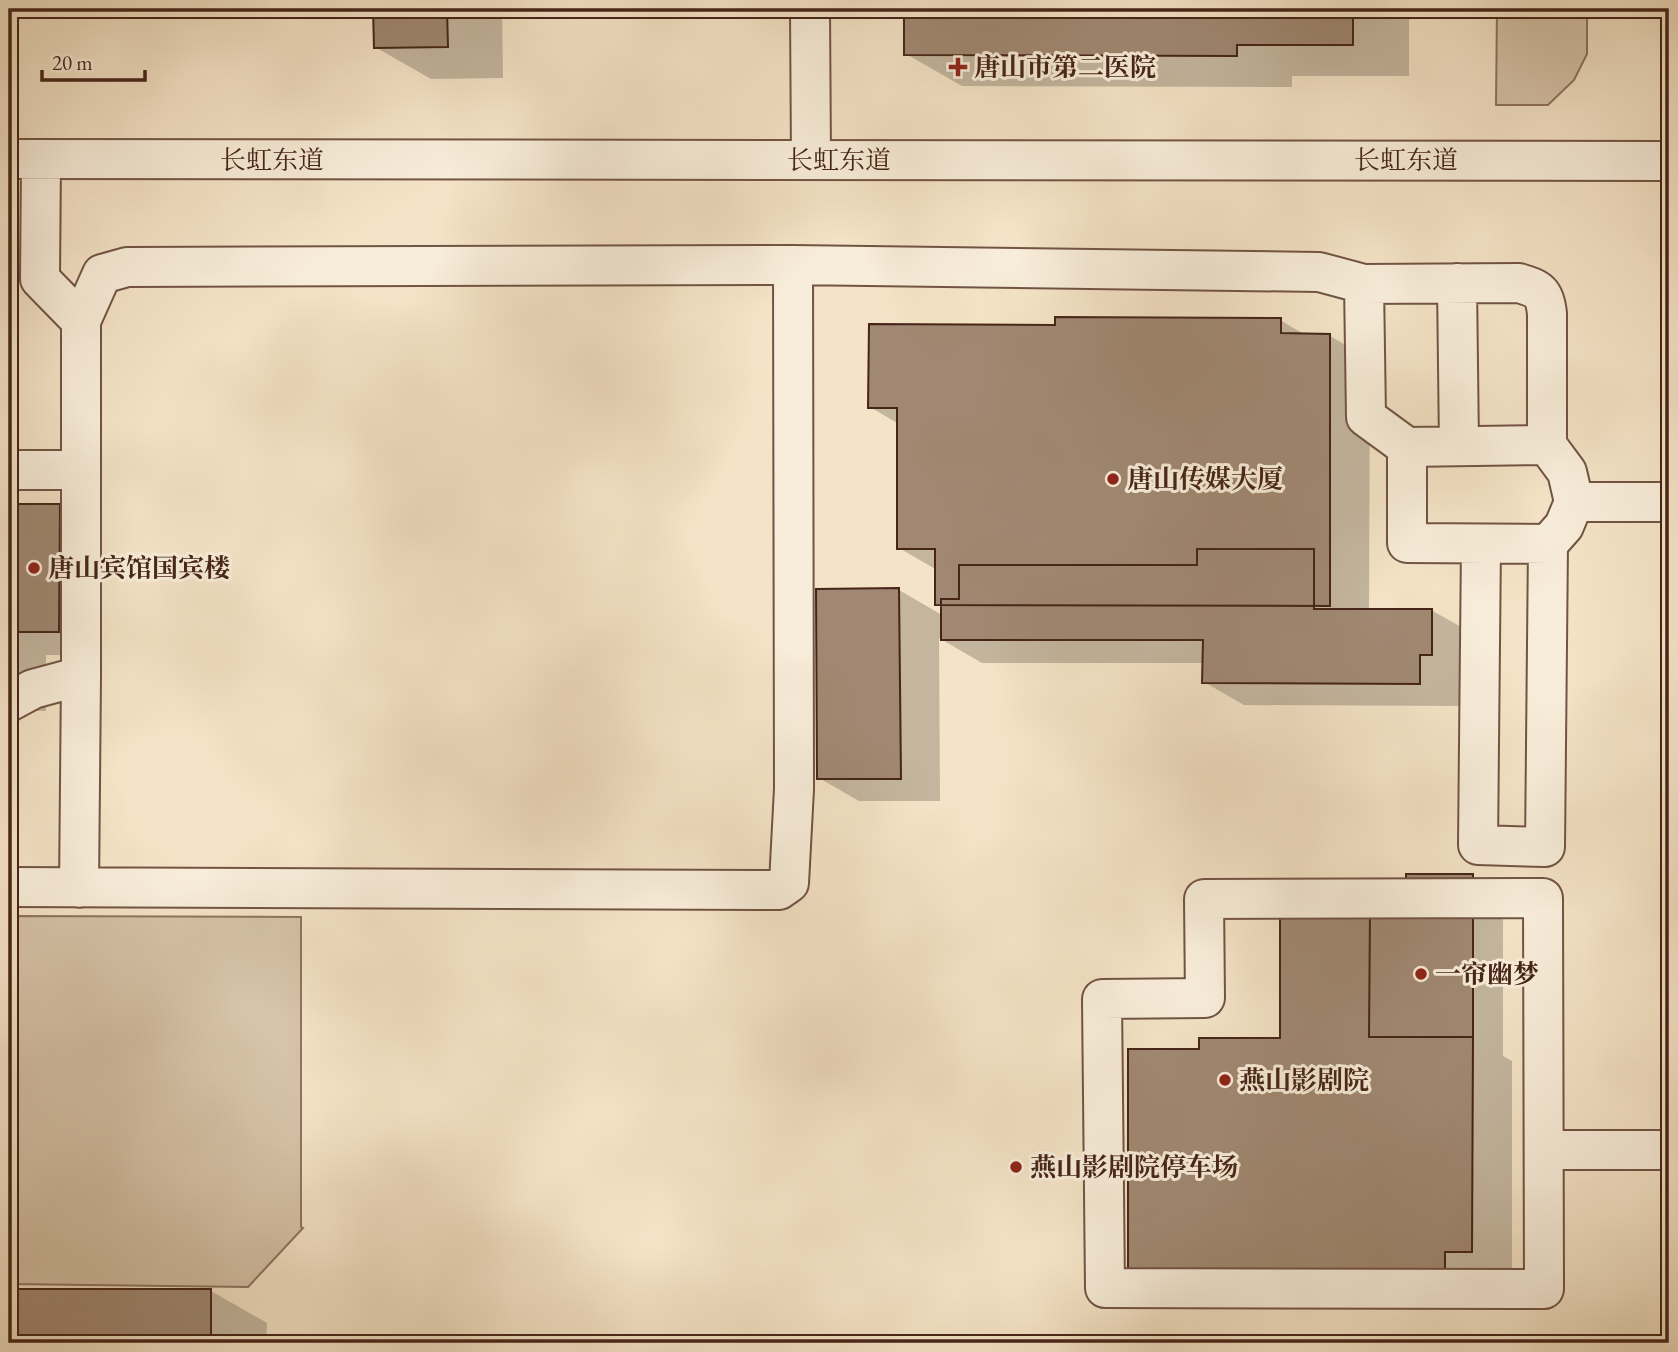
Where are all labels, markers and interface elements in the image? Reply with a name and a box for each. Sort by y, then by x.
scale bar [42,38,145,82]
text: 20 m [52,49,93,76]
place label: 唐山市第二医院 [974,50,1156,84]
marker: 唐山市第二医院 [948,57,968,77]
street label: 长虹东道 [220,143,324,177]
street label: 长虹东道 [787,143,891,177]
street label: 长虹东道 [1354,143,1458,177]
place label: 唐山传媒大厦 [1127,462,1283,496]
marker: 唐山传媒大厦 [1105,471,1121,487]
place label: 唐山宾馆国宾楼 [48,551,230,585]
marker: 唐山宾馆国宾楼 [26,560,42,576]
place label: 一帘幽梦 [1435,957,1539,991]
marker: 一帘幽梦 [1413,966,1429,982]
place label: 燕山影剧院 [1239,1063,1369,1097]
marker: 燕山影剧院 [1217,1072,1233,1088]
place label: 燕山影剧院停车场 [1030,1150,1238,1184]
marker: 燕山影剧院停车场 [1008,1159,1024,1175]

